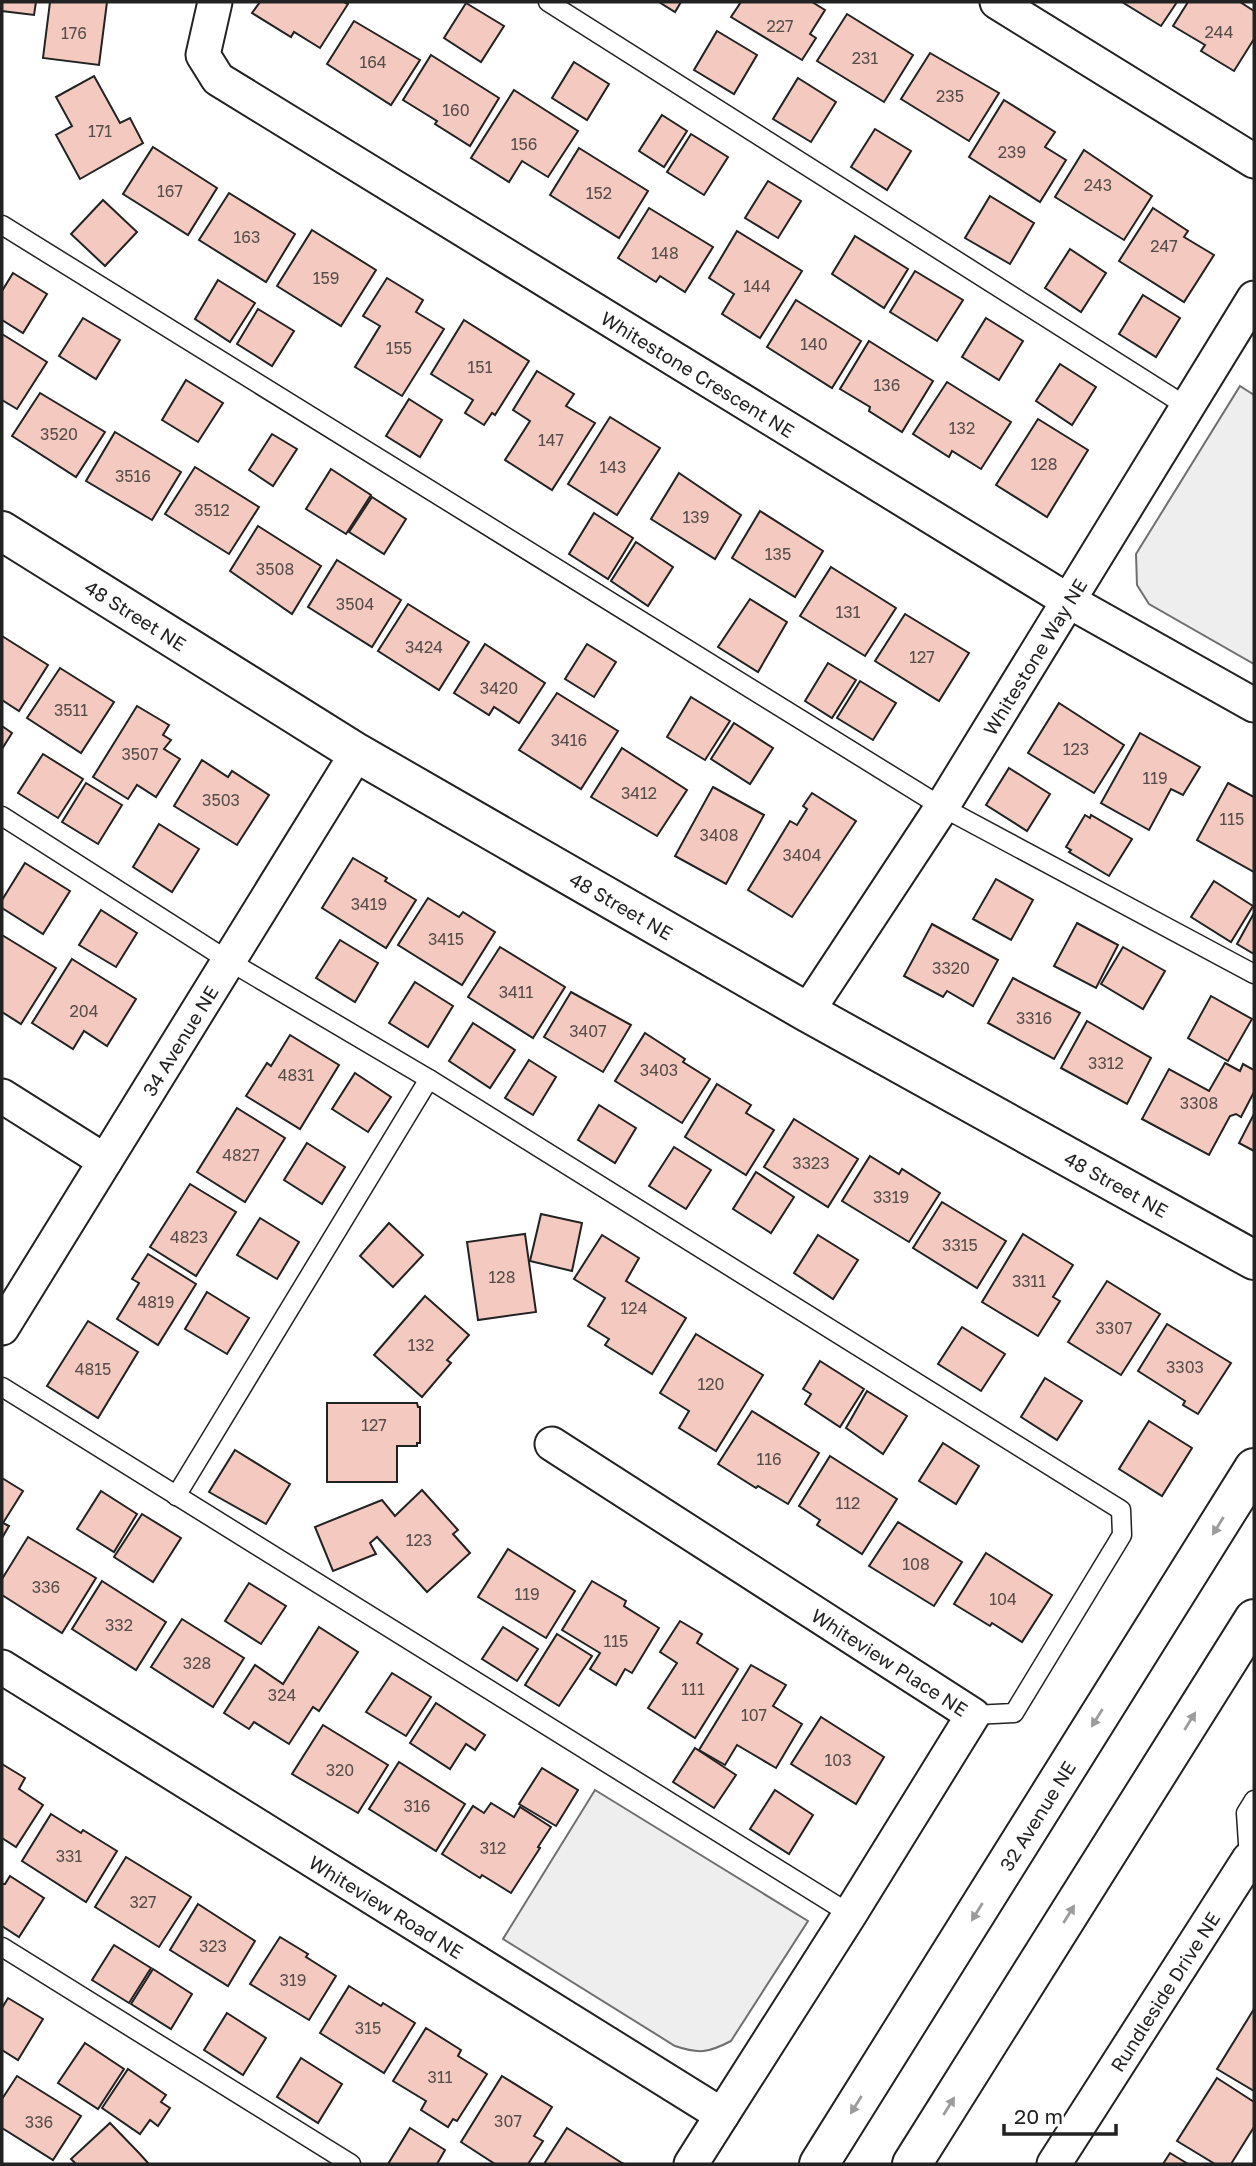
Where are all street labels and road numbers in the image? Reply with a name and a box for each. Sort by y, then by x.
street label: Whitestone Crescent NE [597,306,799,442]
street label: Whitestone Way NE [978,574,1091,739]
street label: 48 Street NE [81,575,191,655]
street label: 48 Street NE [566,867,677,944]
street label: 34 Avenue NE [137,981,222,1100]
street label: 48 Street NE [1061,1146,1173,1222]
street label: Whiteview Place NE [807,1603,973,1720]
street label: 32 Avenue NE [994,1756,1080,1875]
street label: Whiteview Road NE [305,1850,468,1963]
street label: Rundleside Drive NE [1105,1907,1224,2075]

